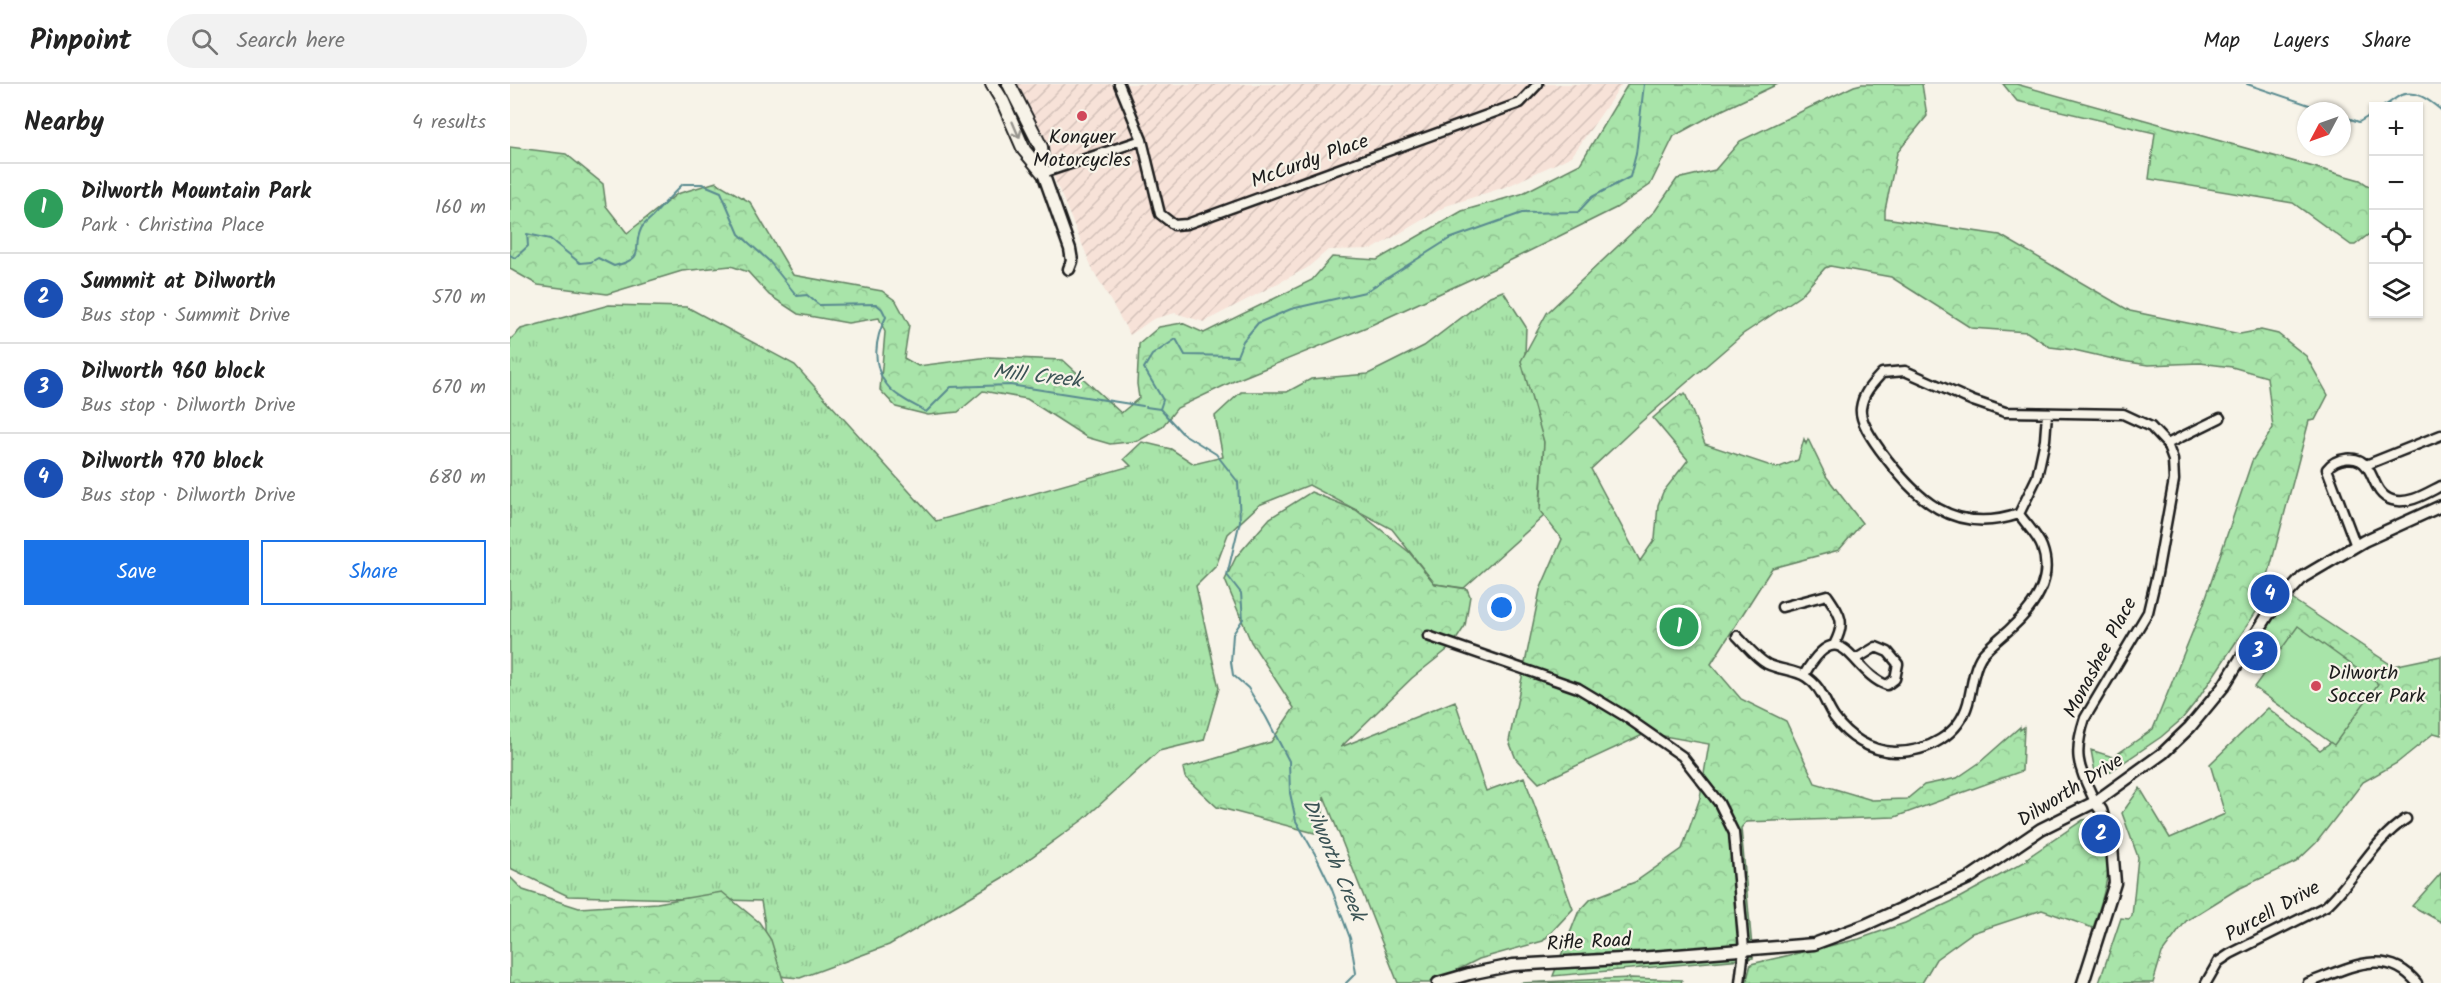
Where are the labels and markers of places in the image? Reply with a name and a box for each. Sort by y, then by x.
marker: Konquer Motorcycles [1075,109,1089,123]
place label: Konquer Motorcycles [1033,122,1131,177]
pin: 4 [2250,572,2290,616]
pin: 1 [1660,604,1698,650]
pin: 3 [2238,628,2278,674]
place label: Dilworth Soccer Park [2328,658,2426,713]
marker: Dilworth Soccer Park [2309,679,2323,693]
pin: 2 [2082,812,2120,856]

